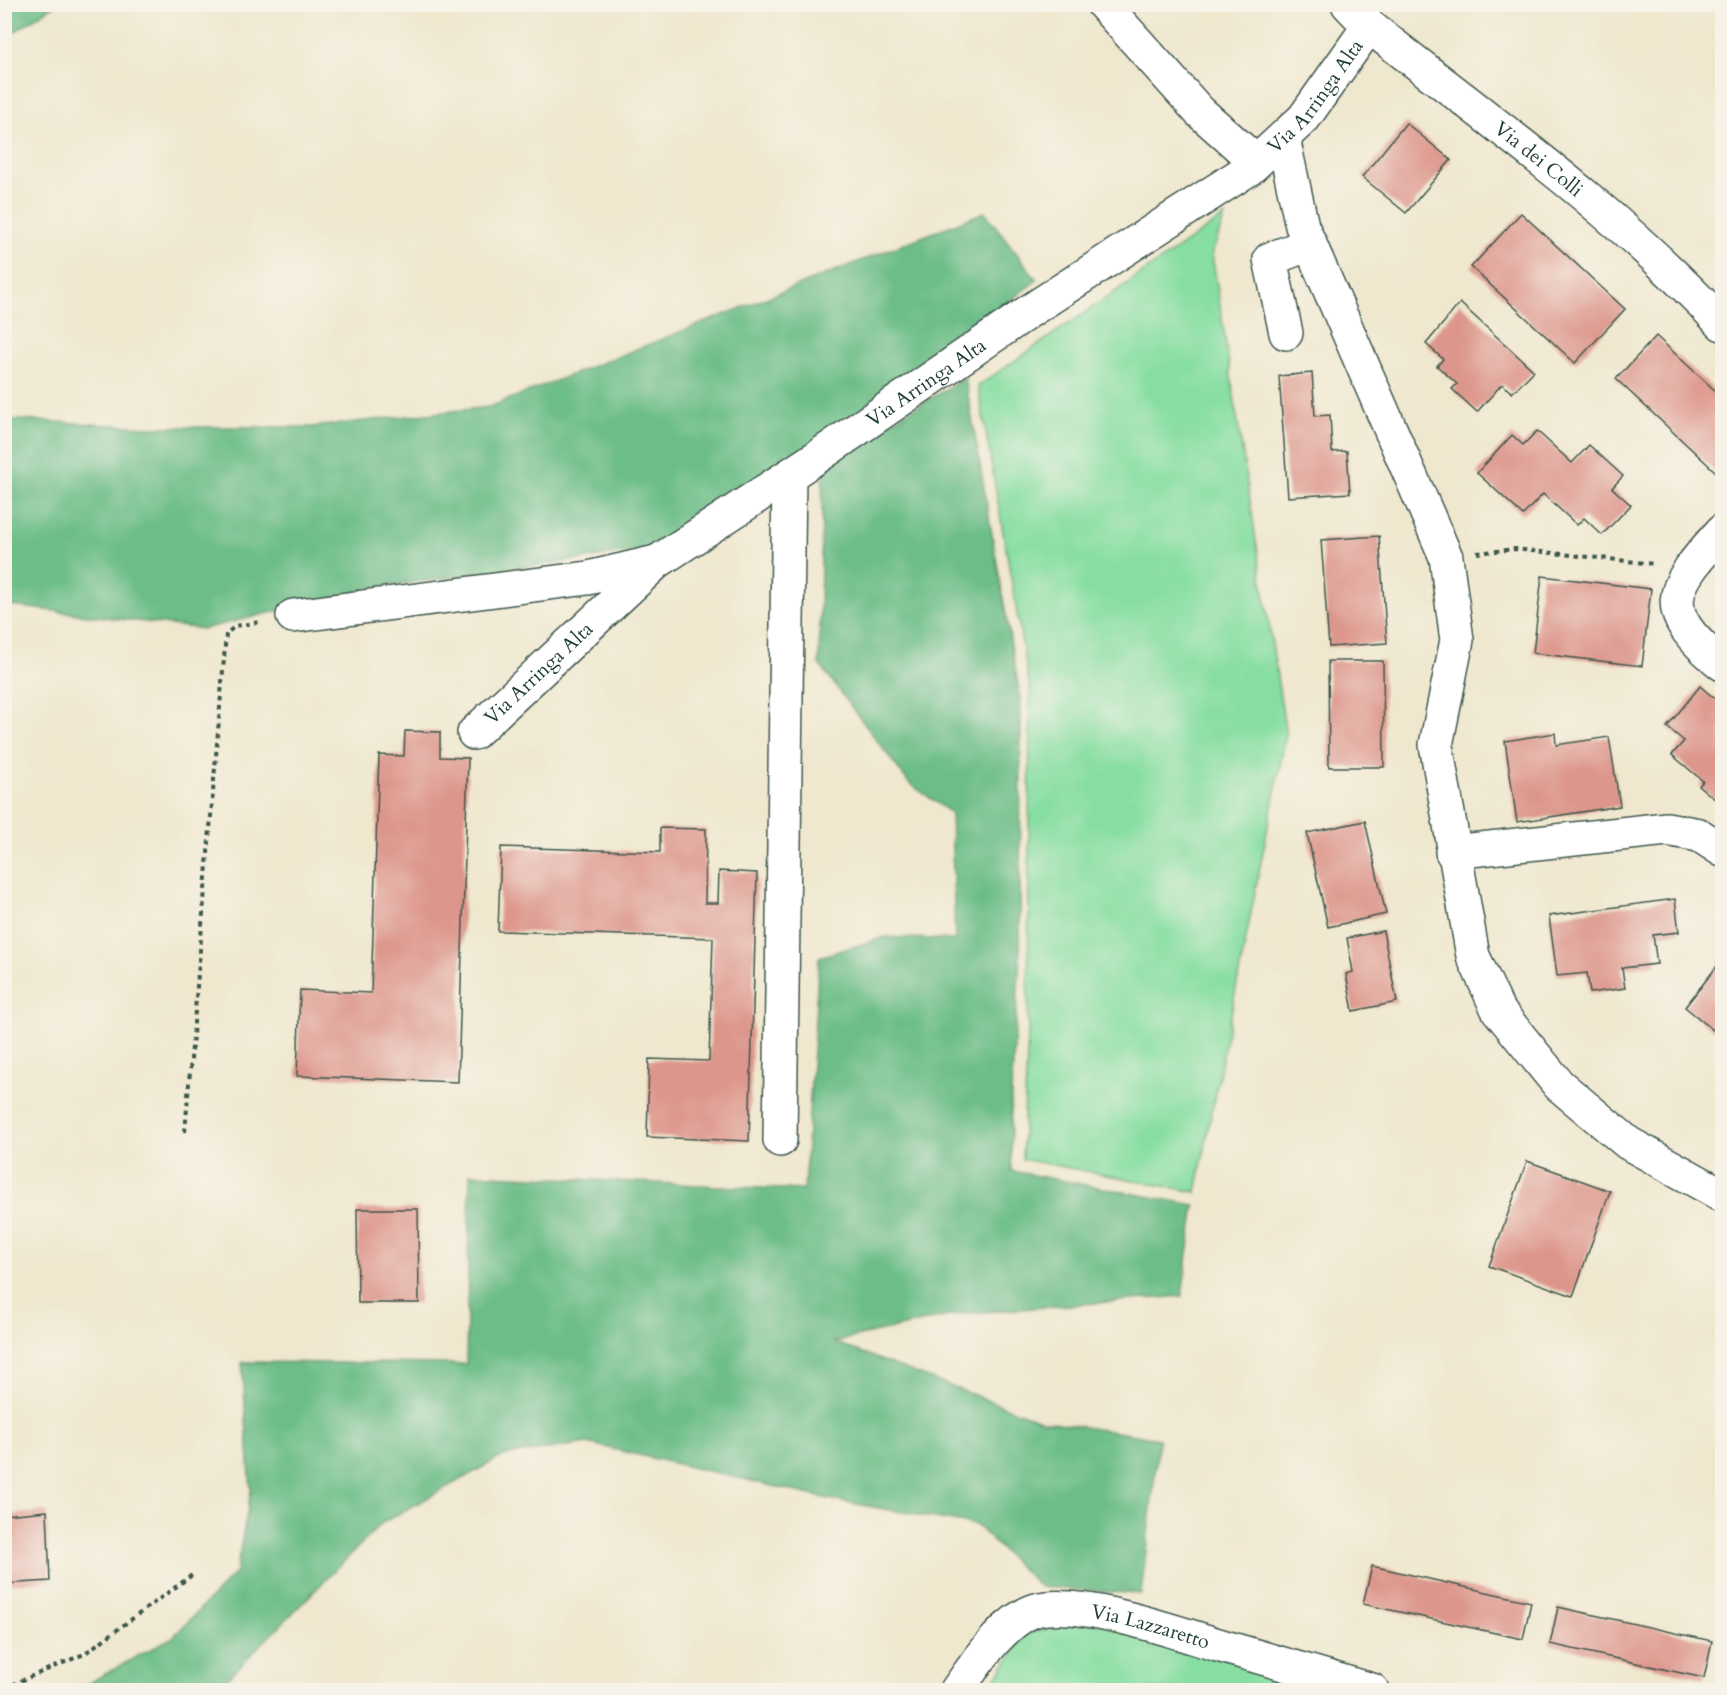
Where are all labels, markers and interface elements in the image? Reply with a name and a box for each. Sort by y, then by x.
street label: Via Arringa Alta [1261,34,1370,160]
street label: Via dei Colli [1489,115,1589,203]
street label: Via Arringa Alta [861,332,992,433]
street label: Via Arringa Alta [478,615,599,731]
street label: Via Lazzaretto [1089,1598,1213,1656]

